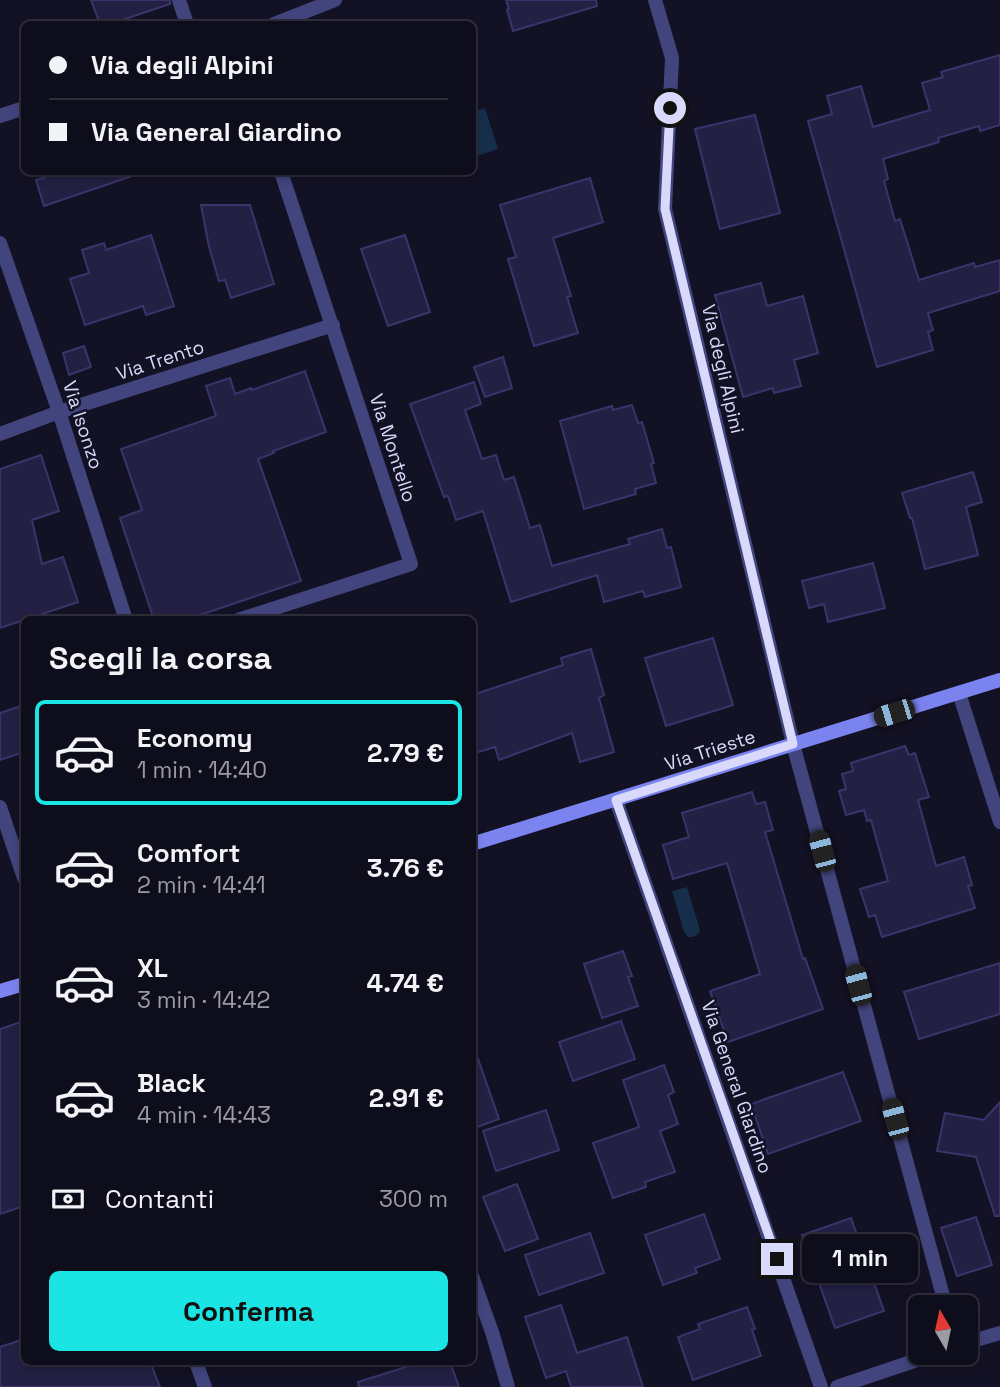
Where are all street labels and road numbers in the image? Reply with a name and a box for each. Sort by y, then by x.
street label: Via degli Alpini [696,302,750,436]
street label: Via Trento [113,334,207,386]
street label: Via Isonzo [57,378,109,472]
street label: Via Montello [364,391,422,505]
street label: Via Trieste [661,724,759,776]
street label: Via General Giardino [696,997,778,1177]

